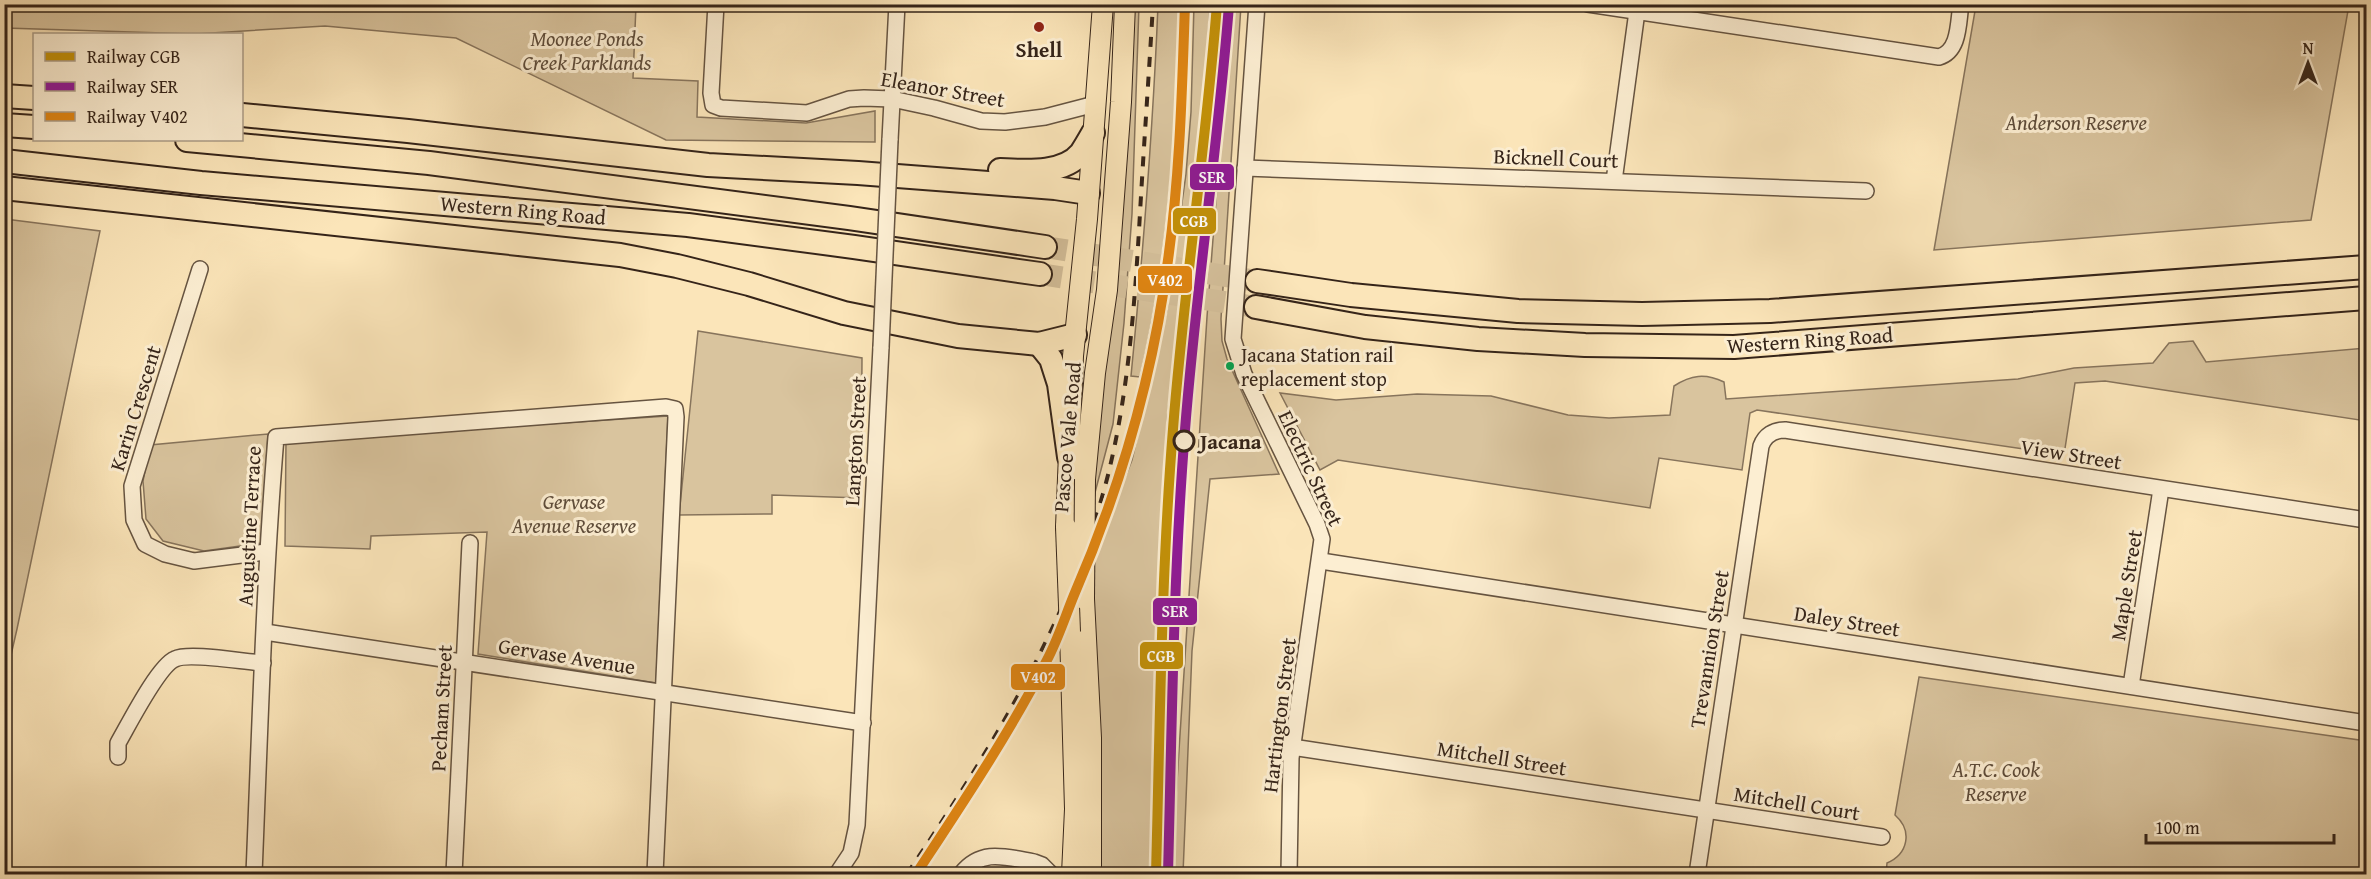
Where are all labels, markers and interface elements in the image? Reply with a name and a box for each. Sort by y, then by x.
marker: Shell [1032,20,1046,34]
park label: Moonee Ponds Creek Parklands [523,23,652,78]
legend [33,33,243,141]
north arrow [2278,33,2338,93]
place label: Shell [1016,34,1063,65]
text: N [2303,36,2314,60]
text: Railway CGB [87,43,181,70]
street label: Eleanor Street [879,63,1008,115]
text: Railway SER [87,73,179,100]
text: Railway V402 [87,103,188,130]
park label: Anderson Reserve [2004,107,2147,138]
street label: Bicknell Court [1493,140,1620,176]
line badge: SER [1189,163,1235,191]
text: SER [1199,165,1226,189]
street label: Western Ring Road [439,187,608,233]
line badge: CGB [1172,207,1217,235]
text: CGB [1180,209,1208,233]
line badge: V402 [1137,265,1193,294]
text: V402 [1147,268,1183,292]
street label: Western Ring Road [1726,319,1895,361]
place label: Jacana Station rail replacement stop [1238,340,1394,393]
street label: Karin Crescent [101,341,169,475]
street label: Pascoe Vale Road [1045,360,1089,513]
marker: Jacana Station rail replacement stop [1224,360,1236,372]
street label: Langton Street [836,375,874,507]
street label: Electric Street [1271,405,1352,532]
place label: Jacana [1197,426,1262,457]
marker: Jacana [1173,430,1195,452]
street label: View Street [2018,431,2124,477]
street label: Augustine Terrace [229,445,269,607]
park label: Gervase Avenue Reserve [511,486,636,541]
street label: Maple Street [2102,527,2150,643]
street label: Trevannion Street [1681,567,1737,730]
line badge: SER [1152,597,1198,626]
street label: Daley Street [1792,597,1903,645]
text: SER [1162,599,1189,623]
street label: Gervase Avenue [496,630,638,682]
street label: Hartington Street [1254,635,1304,794]
line badge: CGB [1139,641,1184,670]
street label: Pecham Street [422,643,460,772]
text: CGB [1147,644,1175,668]
line badge: V402 [1010,663,1066,691]
text: V402 [1020,665,1056,689]
street label: Mitchell Street [1435,732,1570,784]
park label: A.T.C. Cook Reserve [1951,754,2040,809]
street label: Mitchell Court [1732,778,1863,828]
scale bar [2146,807,2334,845]
text: 100 m [2155,814,2200,841]

